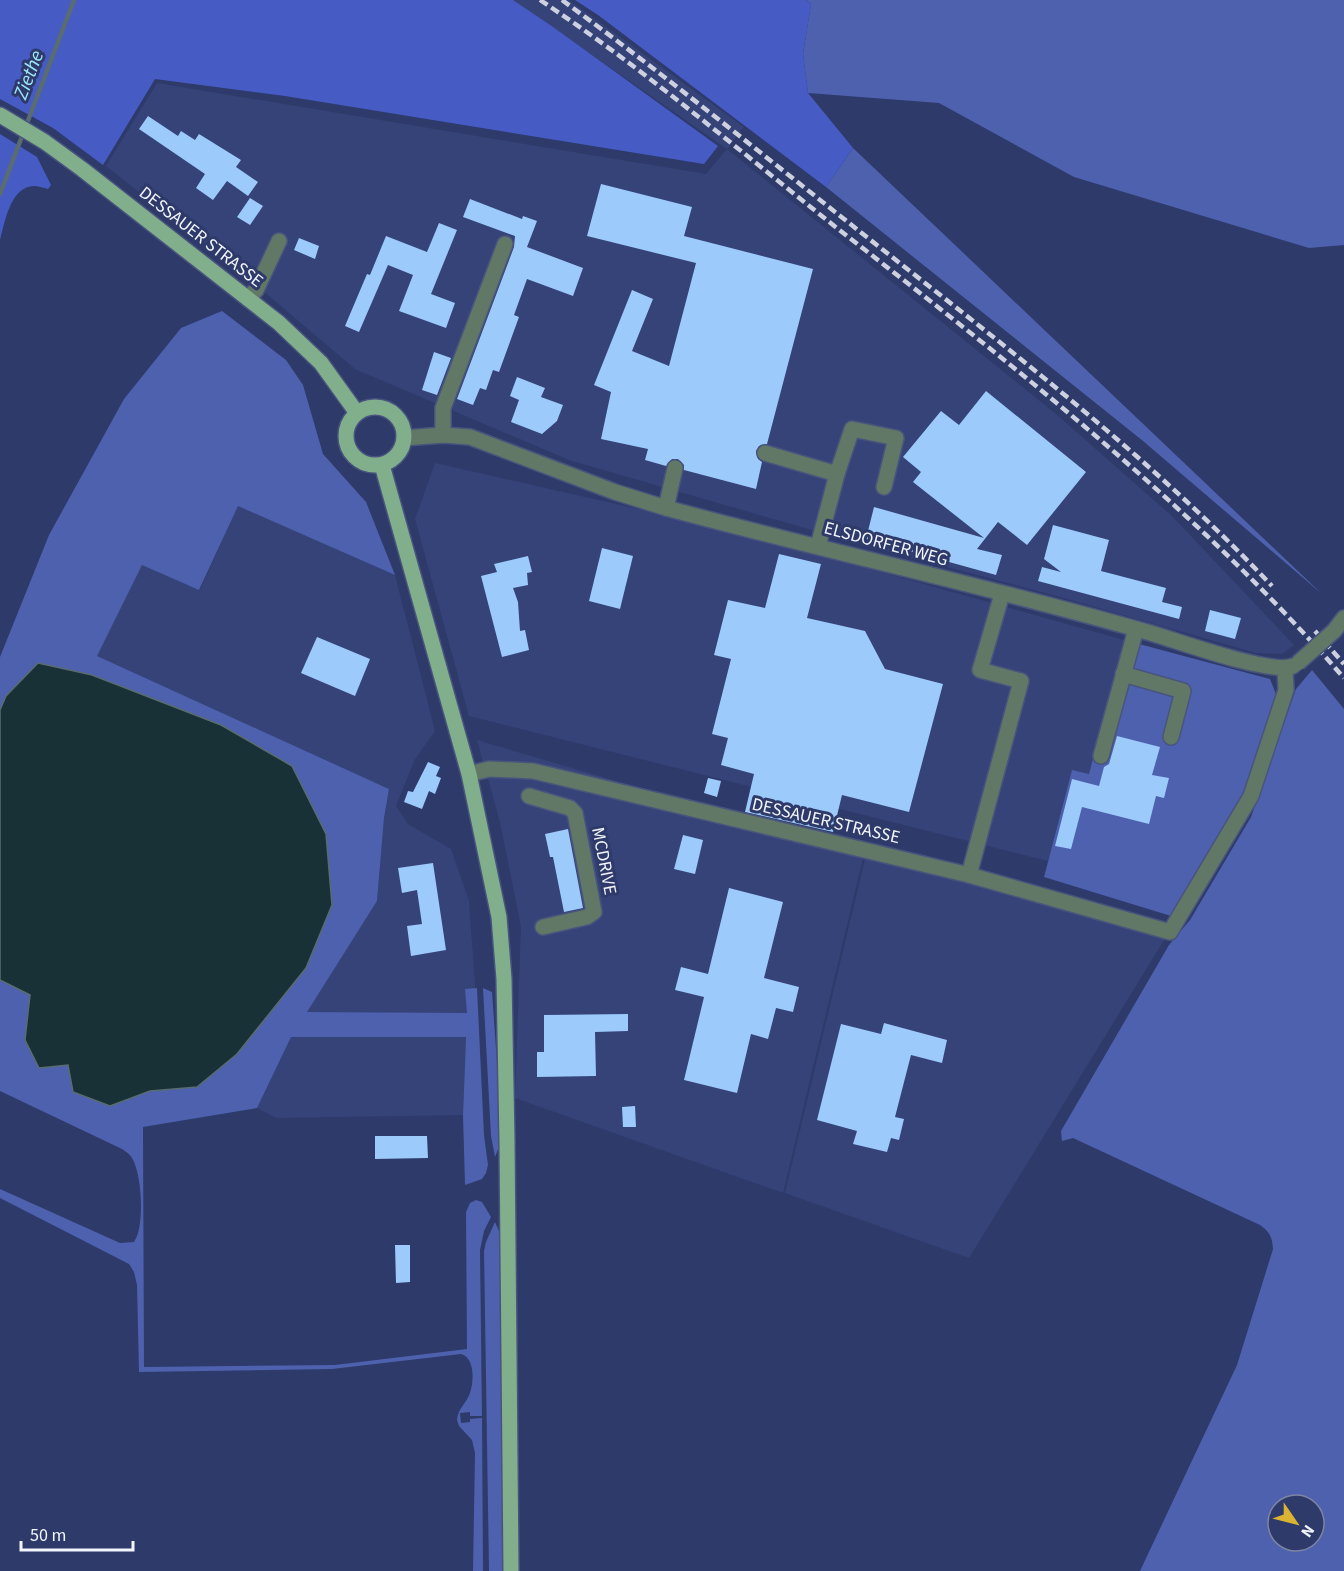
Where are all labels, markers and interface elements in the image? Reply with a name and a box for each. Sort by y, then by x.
water label: Ziethe [6,46,51,105]
street label: DESSAUER STRASSE [134,181,268,293]
street label: ELSDORFER WEG [821,515,951,573]
street label: DESSAUER STRASSE [749,792,903,850]
street label: MCDRIVE [585,825,623,897]
north arrow [1266,1493,1326,1553]
scale bar [21,1514,134,1552]
text: N [1295,1520,1320,1542]
text: 50 m [30,1523,66,1548]

